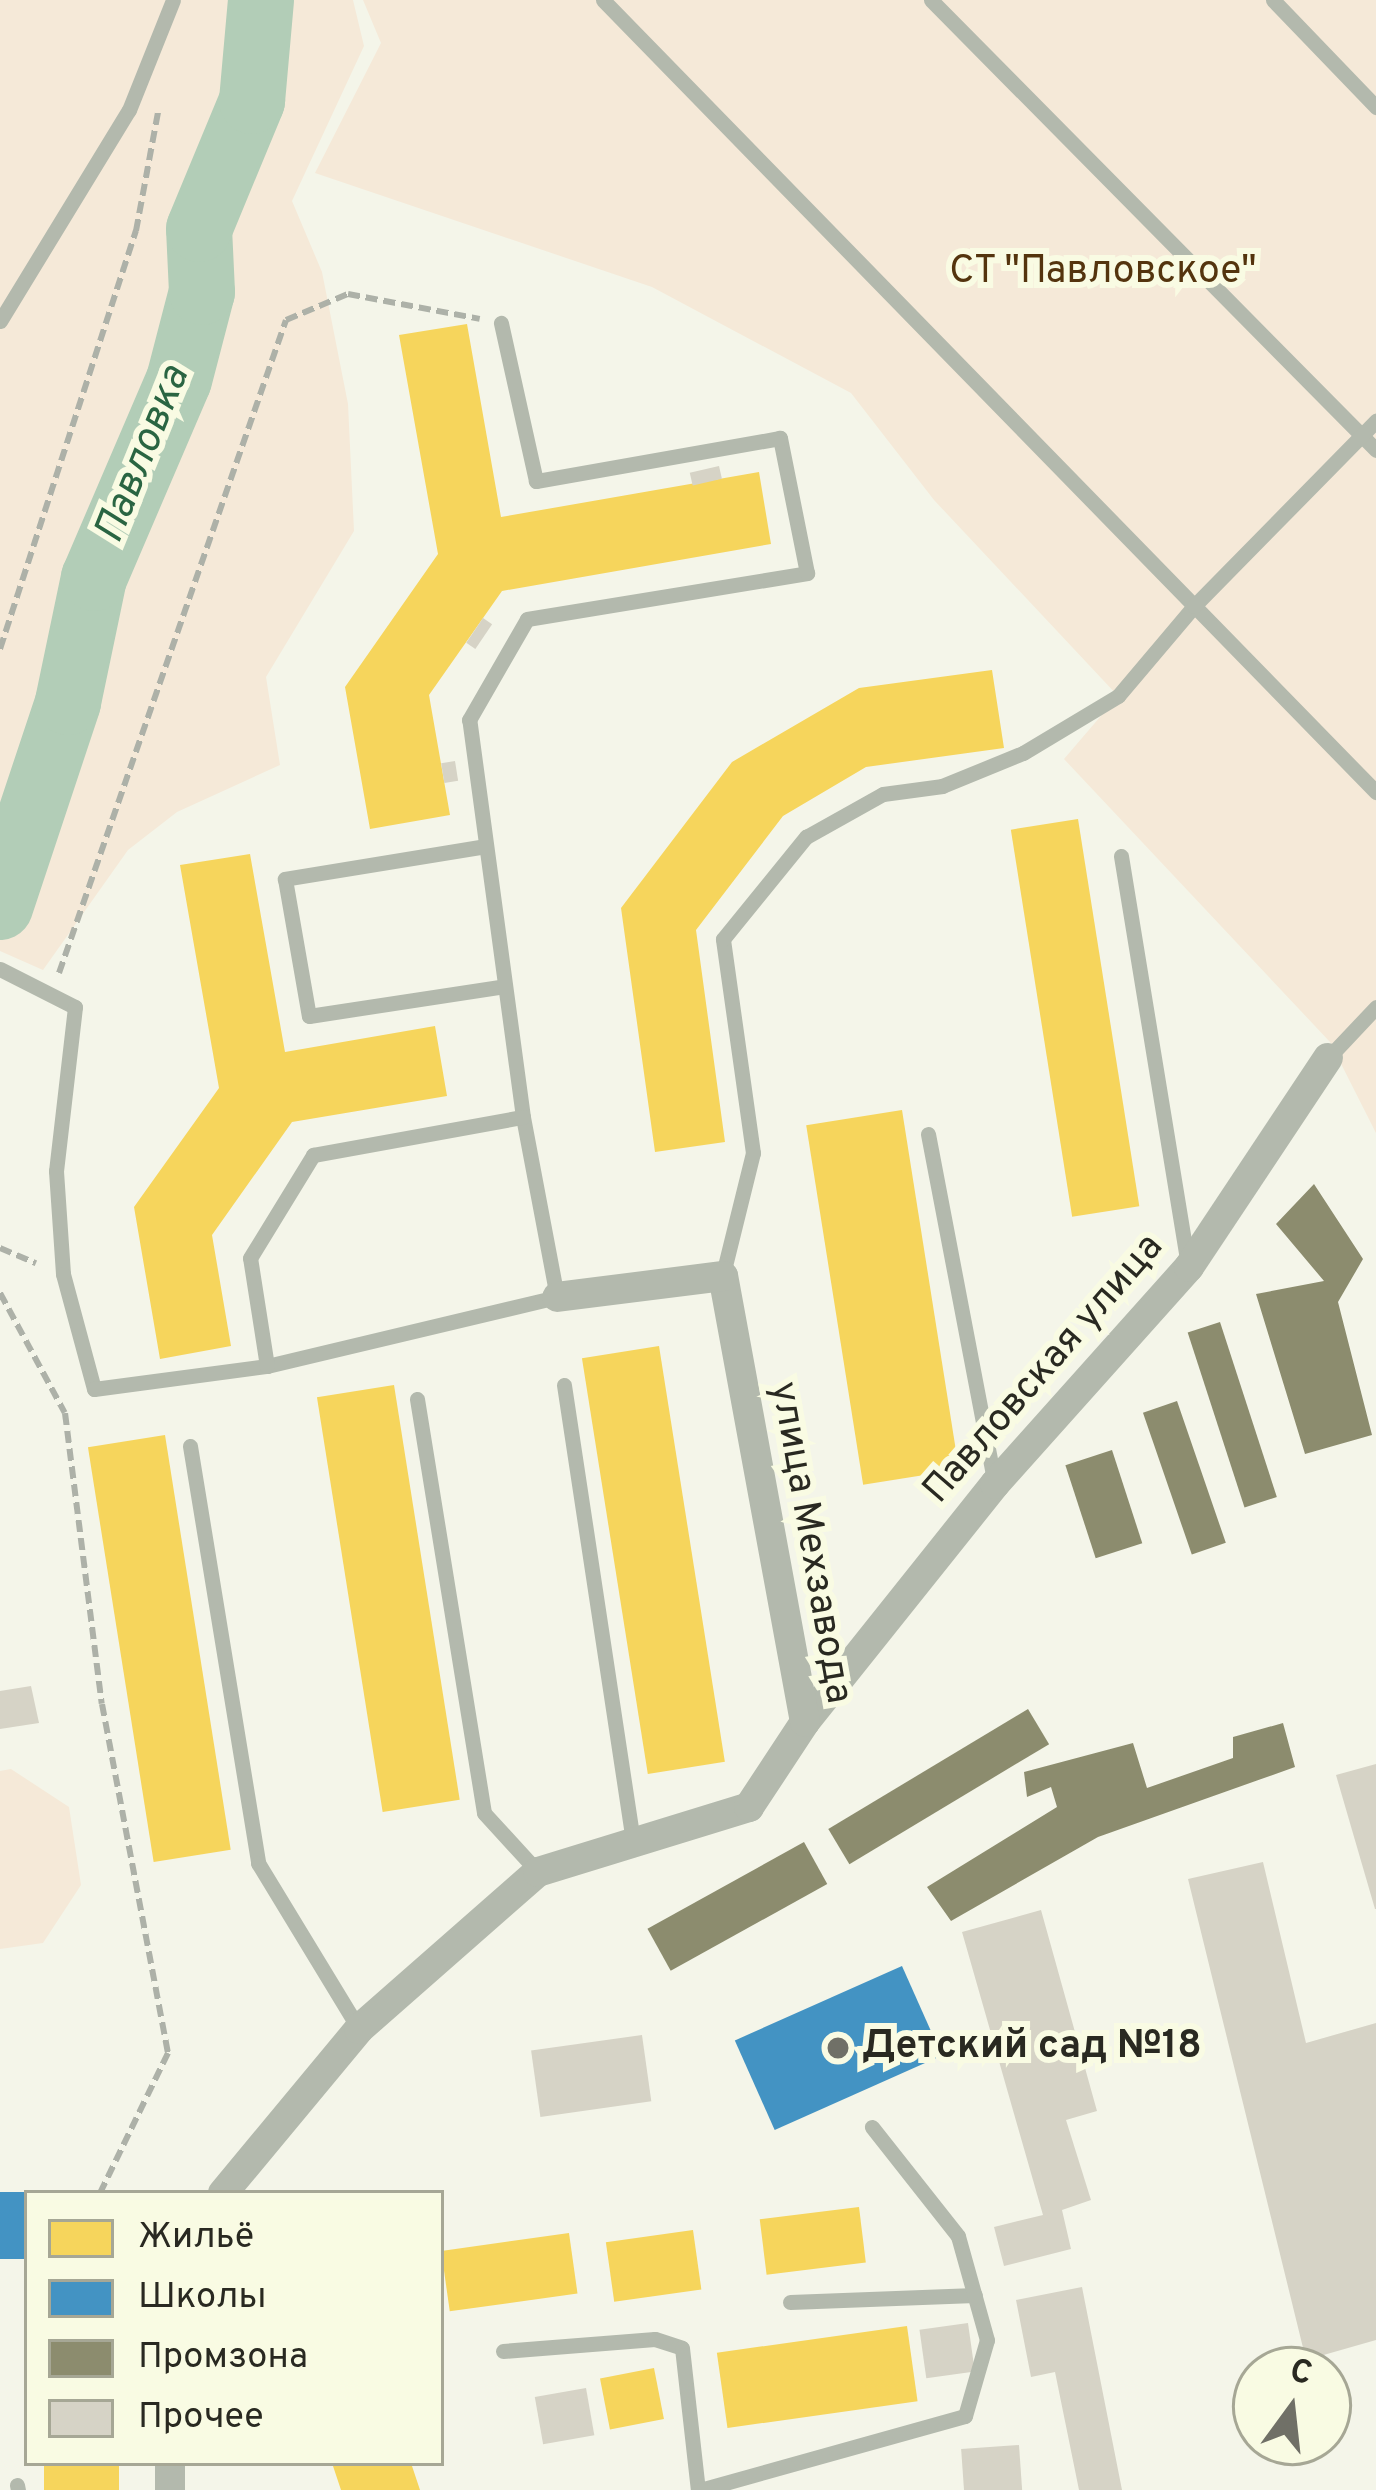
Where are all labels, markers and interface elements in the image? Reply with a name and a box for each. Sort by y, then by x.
park label: СТ "Павловское" [948,250,1258,296]
water label: Павловка [86,359,202,551]
street label: Павловская улица [915,1225,1175,1515]
street label: улица Мехзавода [758,1378,860,1708]
place label: Детский сад №18 [862,2025,1202,2071]
marker: Детский сад №18 [825,2035,851,2061]
legend [24,2190,444,2466]
text: Жильё [138,2215,254,2261]
text: Школы [138,2275,266,2321]
text: Промзона [138,2335,308,2381]
north arrow [1232,2346,1352,2466]
text: С [1285,2351,1316,2397]
text: Прочее [138,2395,264,2441]

